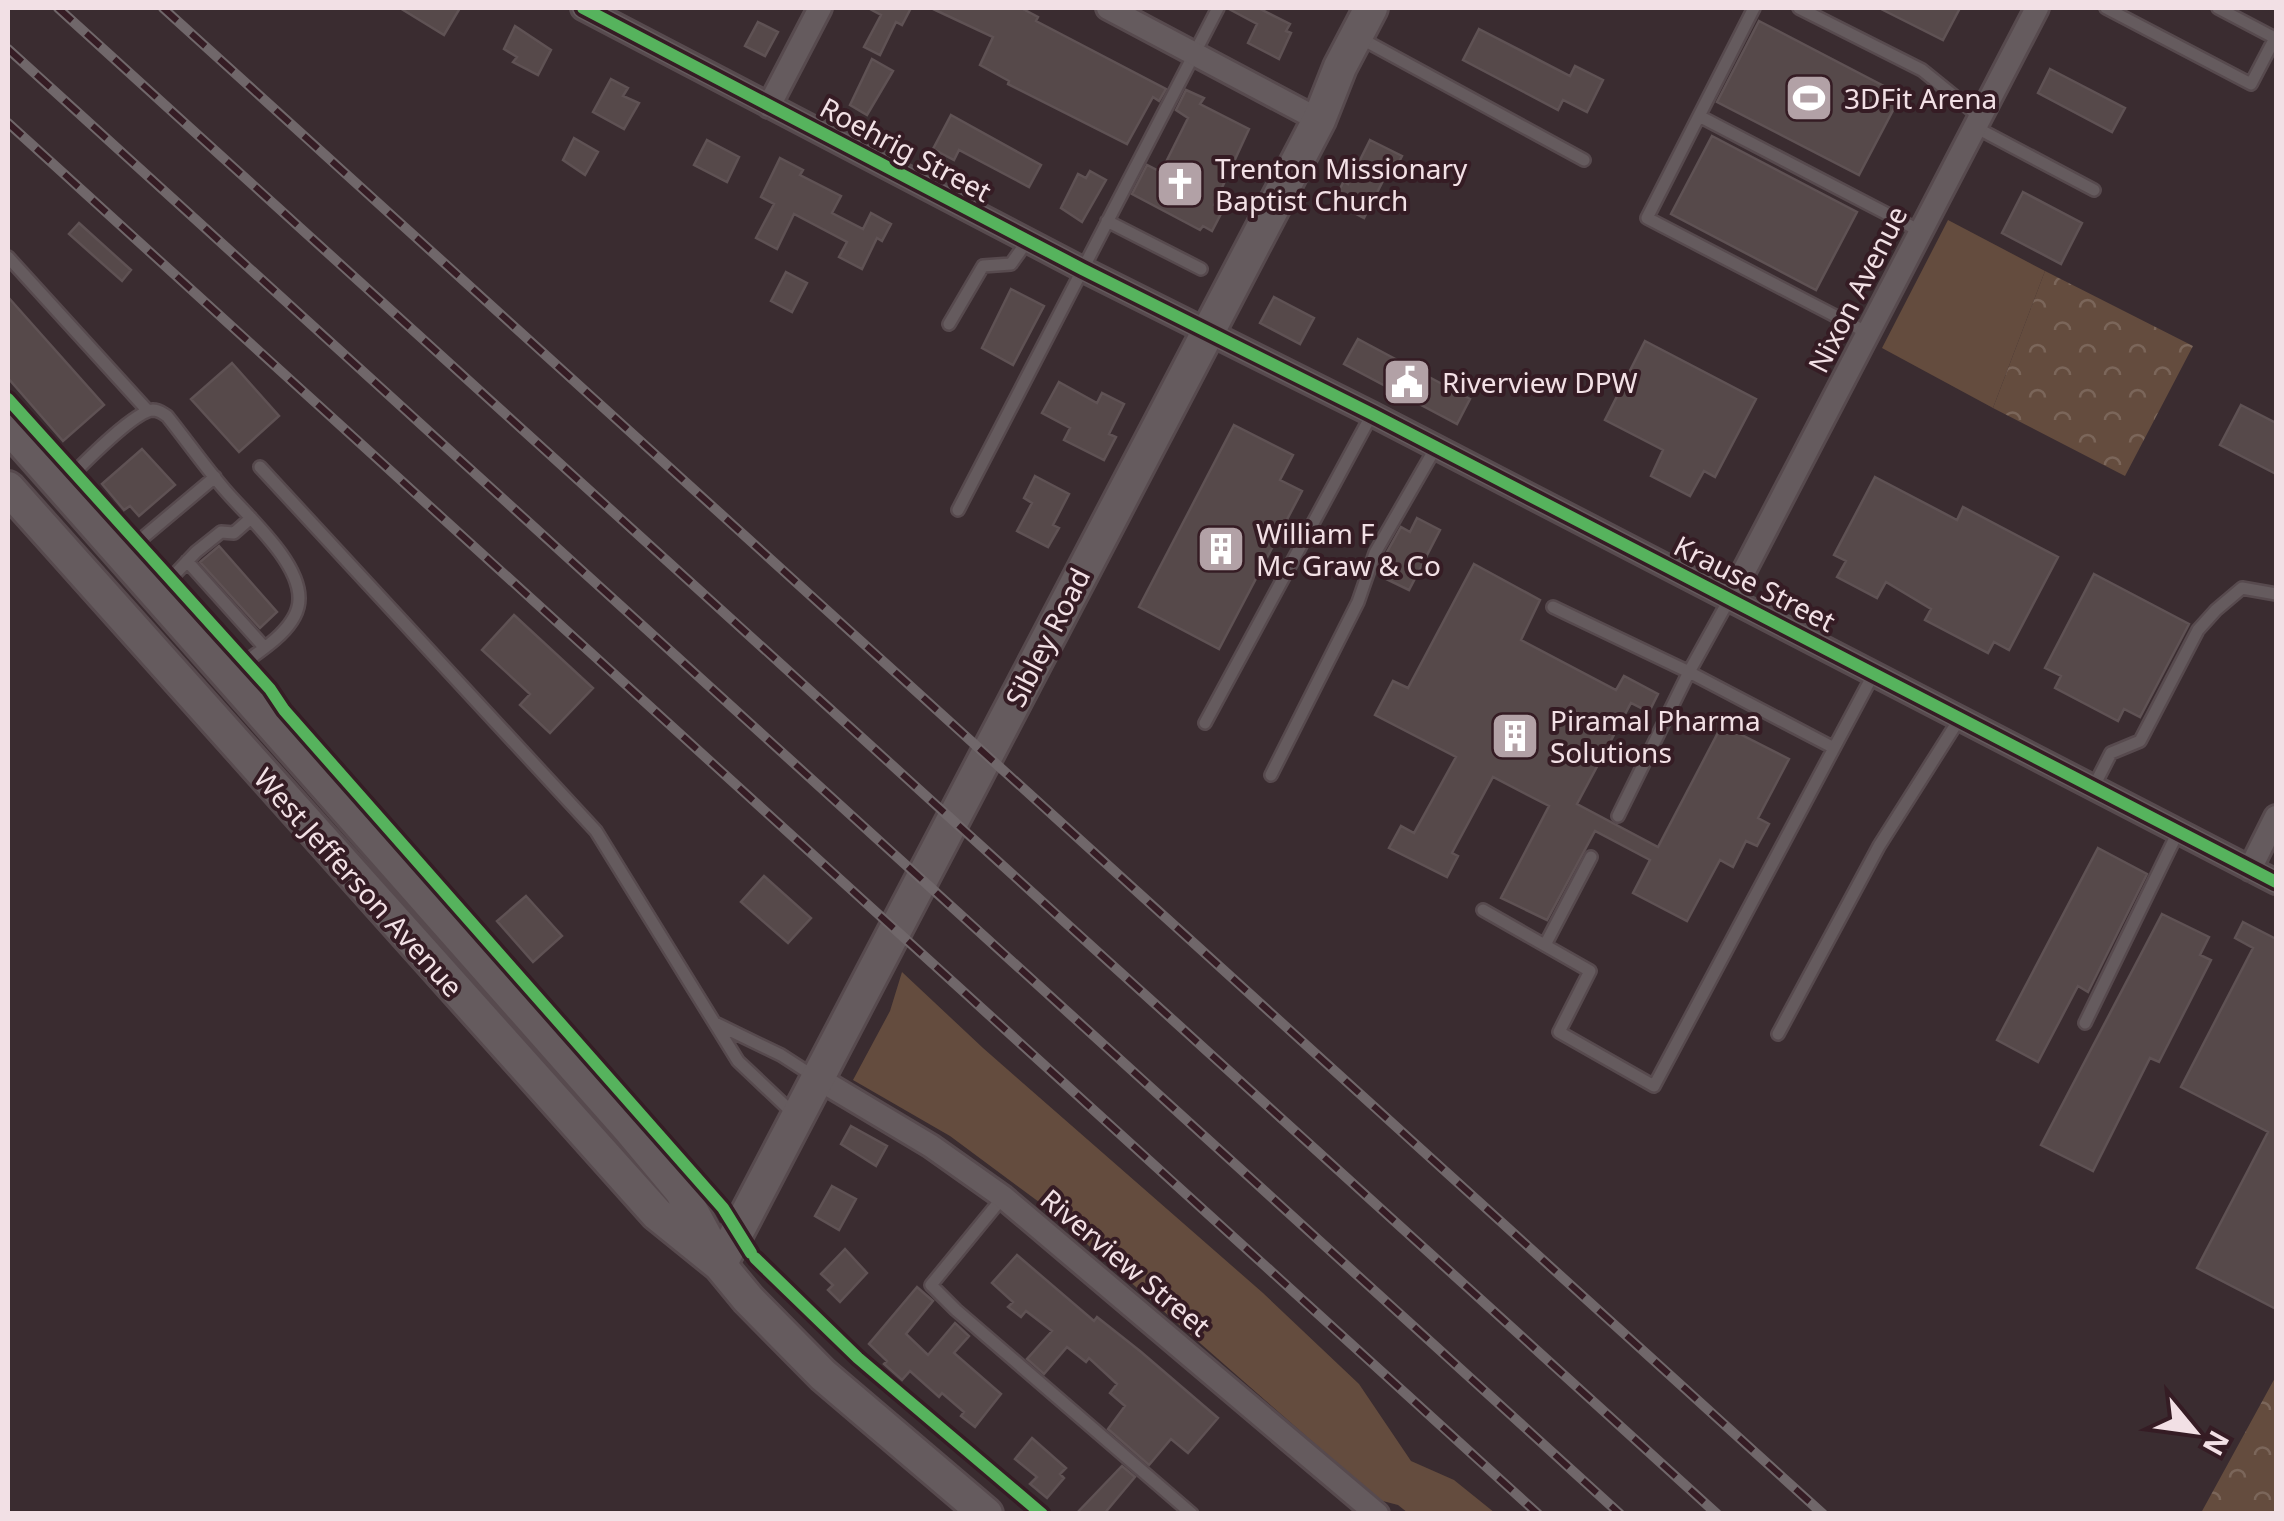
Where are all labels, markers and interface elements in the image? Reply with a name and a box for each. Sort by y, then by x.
sports icon: 3DFit Arena [1783,72,1835,124]
place label: 3DFit Arena [1844,79,1997,117]
street label: Roehrig Street [814,88,998,210]
place label: Trenton Missionary Baptist Church [1215,149,1468,219]
church icon: Trenton Missionary Baptist Church [1154,158,1206,210]
street label: Nixon Avenue [1799,199,1915,379]
public building icon: Riverview DPW [1381,356,1433,408]
place label: Riverview DPW [1442,363,1638,401]
place label: William F Mc Graw & Co [1256,514,1441,584]
building icon: William F Mc Graw & Co [1195,523,1247,575]
street label: Krause Street [1668,526,1842,640]
street label: Sibley Road [996,561,1098,713]
place label: Piramal Pharma Solutions [1550,701,1761,771]
building icon: Piramal Pharma Solutions [1489,710,1541,762]
street label: West Jefferson Avenue [246,760,472,1004]
street label: Riverview Street [1033,1180,1219,1344]
north arrow [2144,1381,2244,1481]
text: N [2195,1424,2239,1463]

